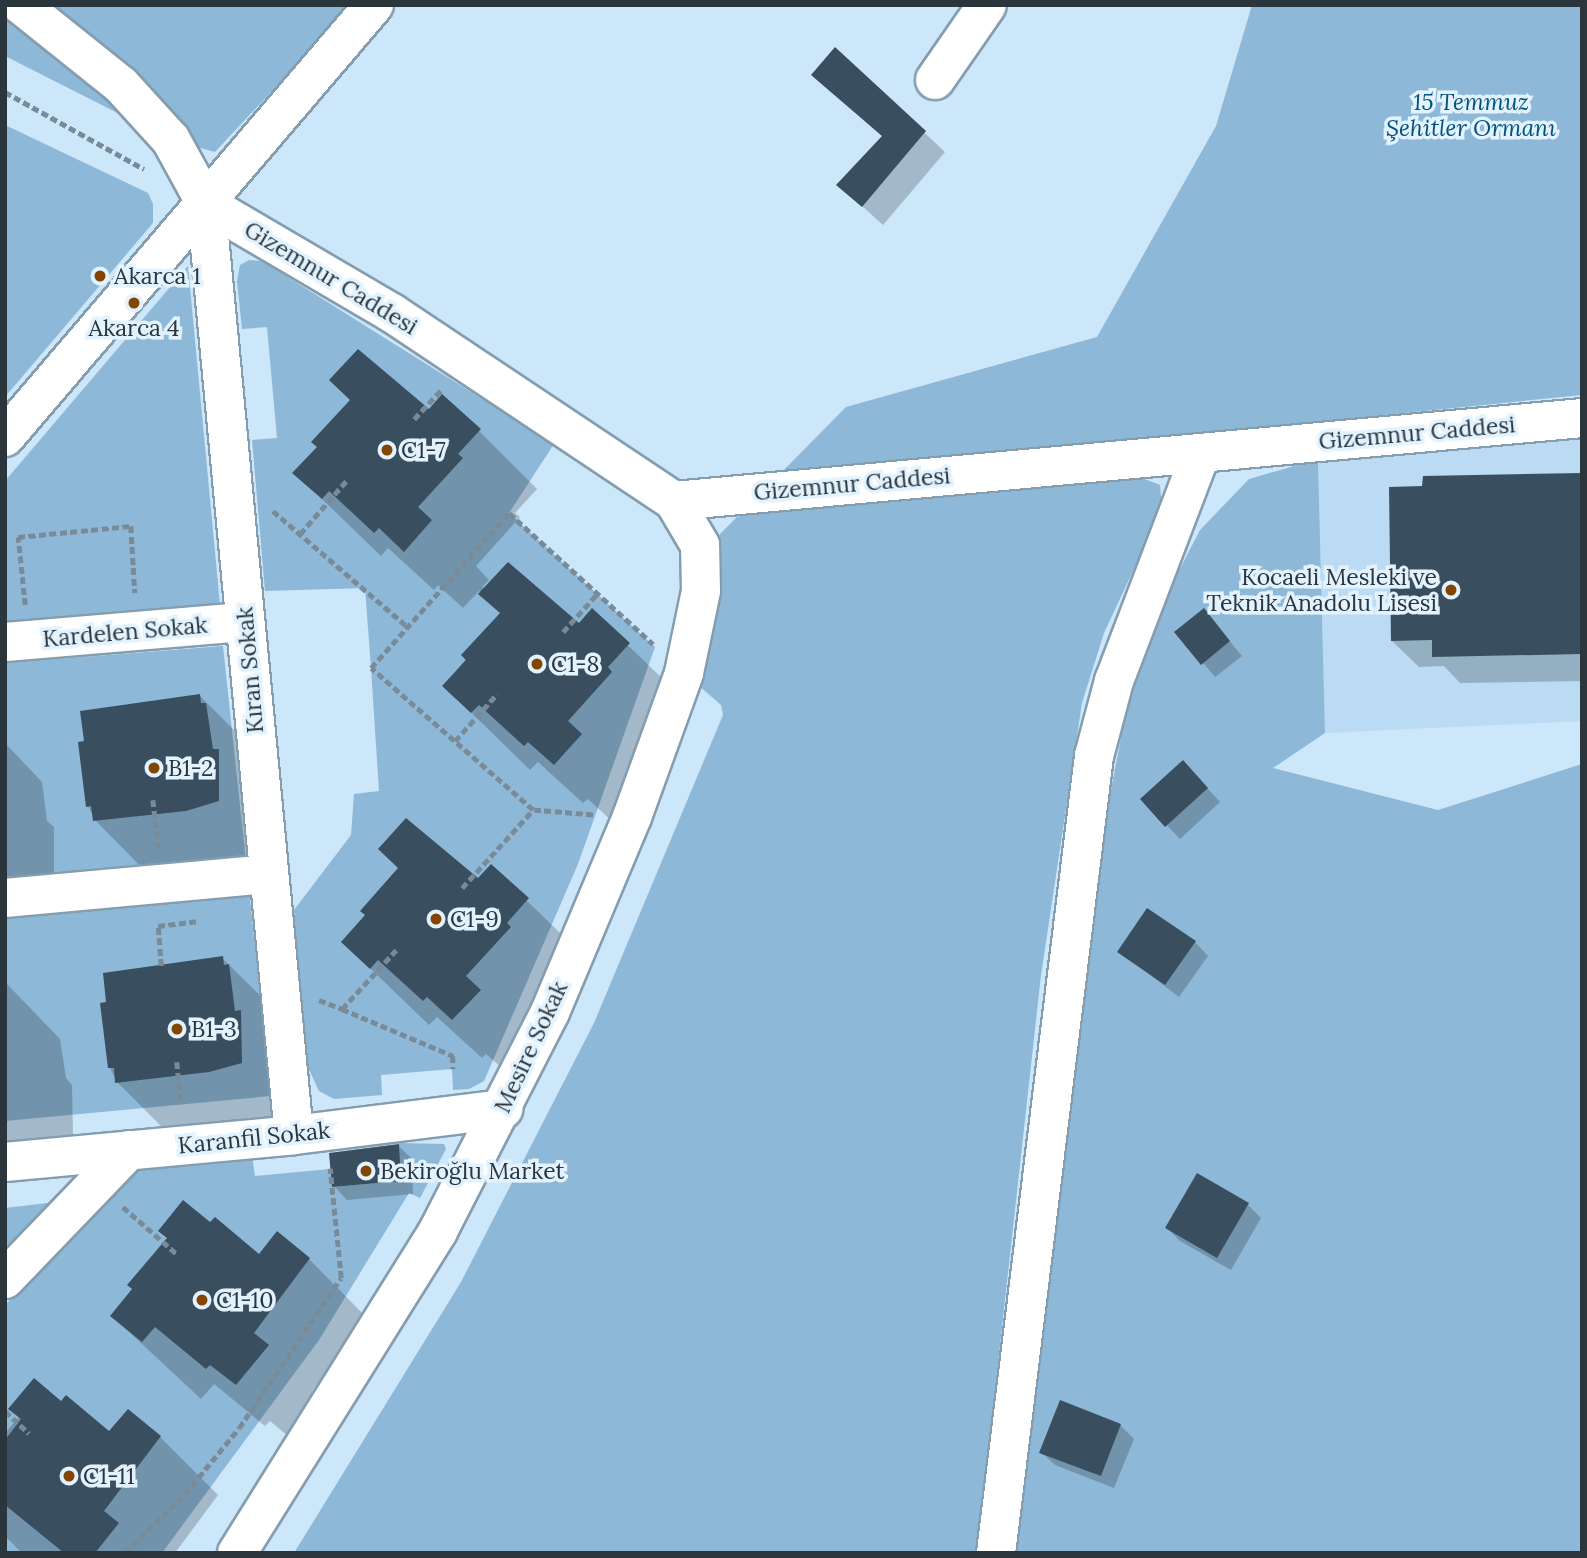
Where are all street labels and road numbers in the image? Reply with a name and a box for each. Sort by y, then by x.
street label: Gizemnur Caddesi [239,215,423,341]
street label: Gizemnur Caddesi [1318,411,1516,455]
street label: Gizemnur Caddesi [753,462,951,506]
street label: Kıran Sokak [231,606,269,734]
street label: Kardelen Sokak [41,611,209,653]
street label: Mesire Sokak [489,977,573,1117]
street label: Karanfil Sokak [177,1116,331,1160]

